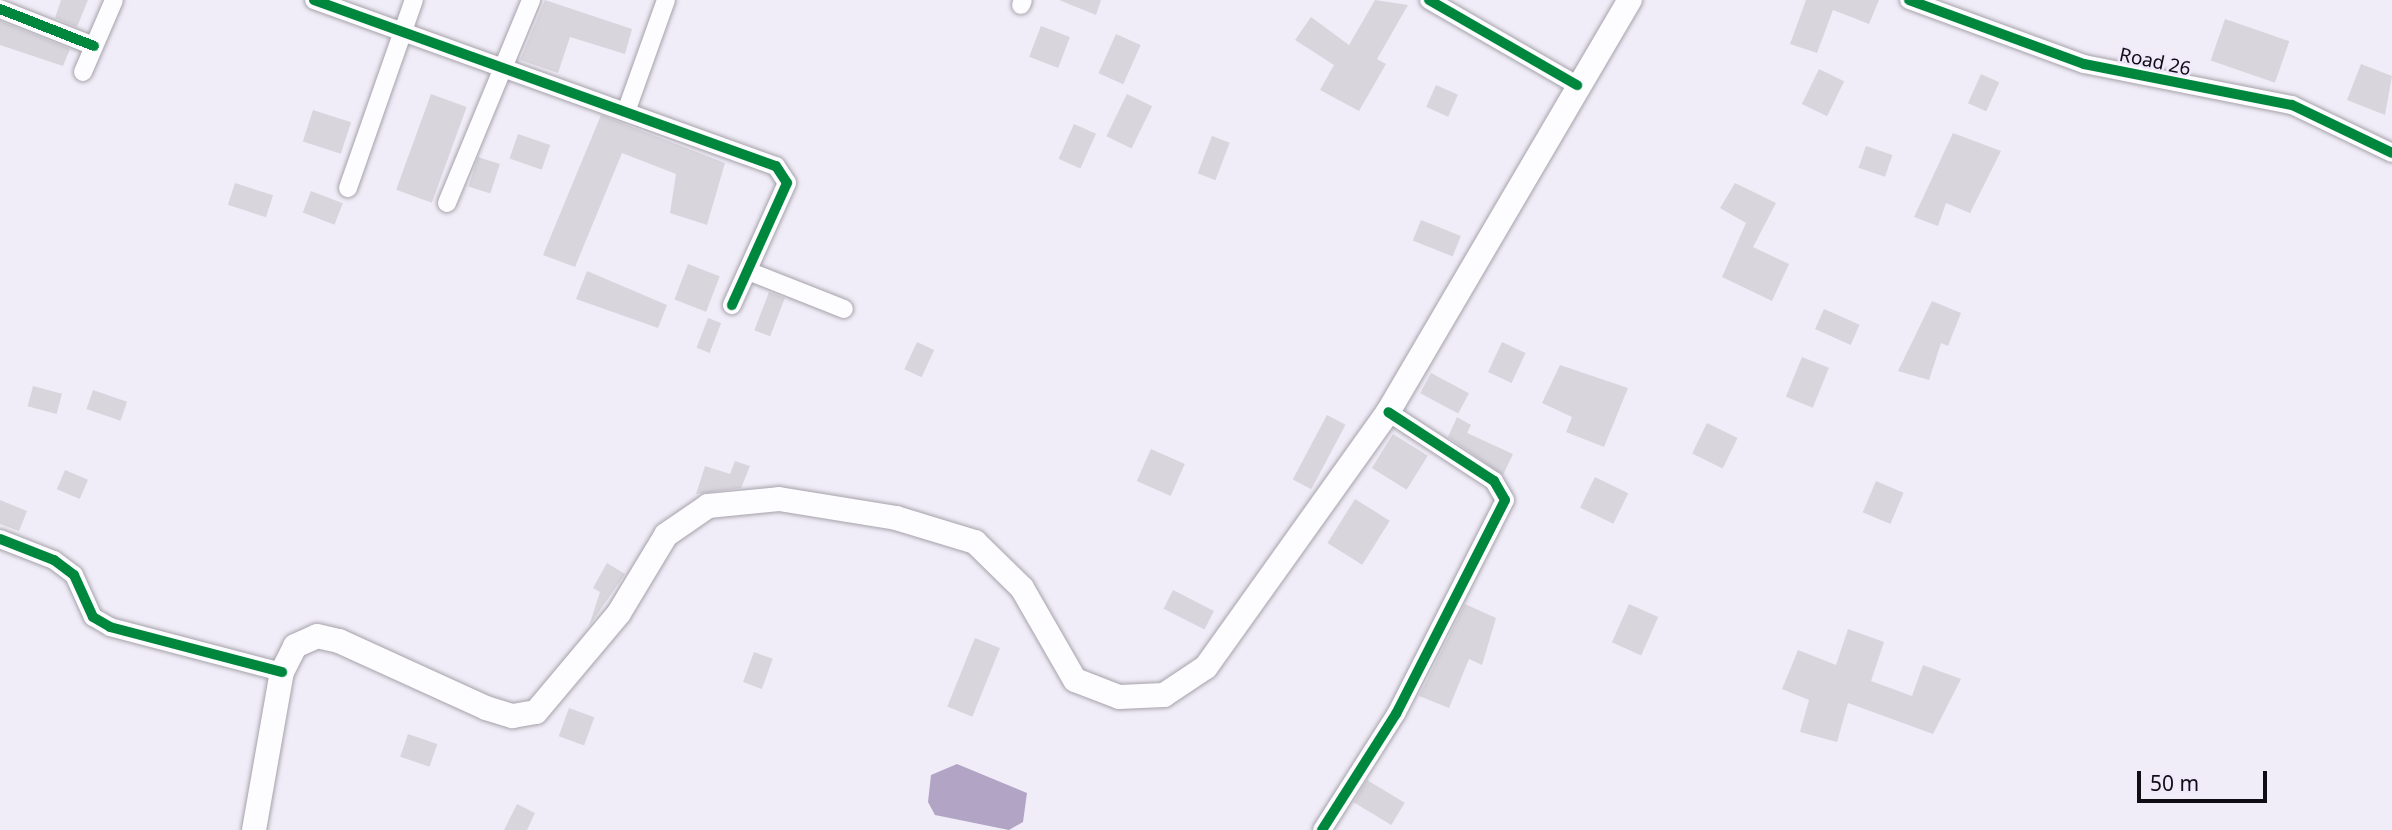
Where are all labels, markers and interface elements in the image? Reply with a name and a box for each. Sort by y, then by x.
street label: Road 26 [2117,43,2193,81]
scale bar [2140,756,2270,800]
text: 50 m [2150,769,2199,797]

